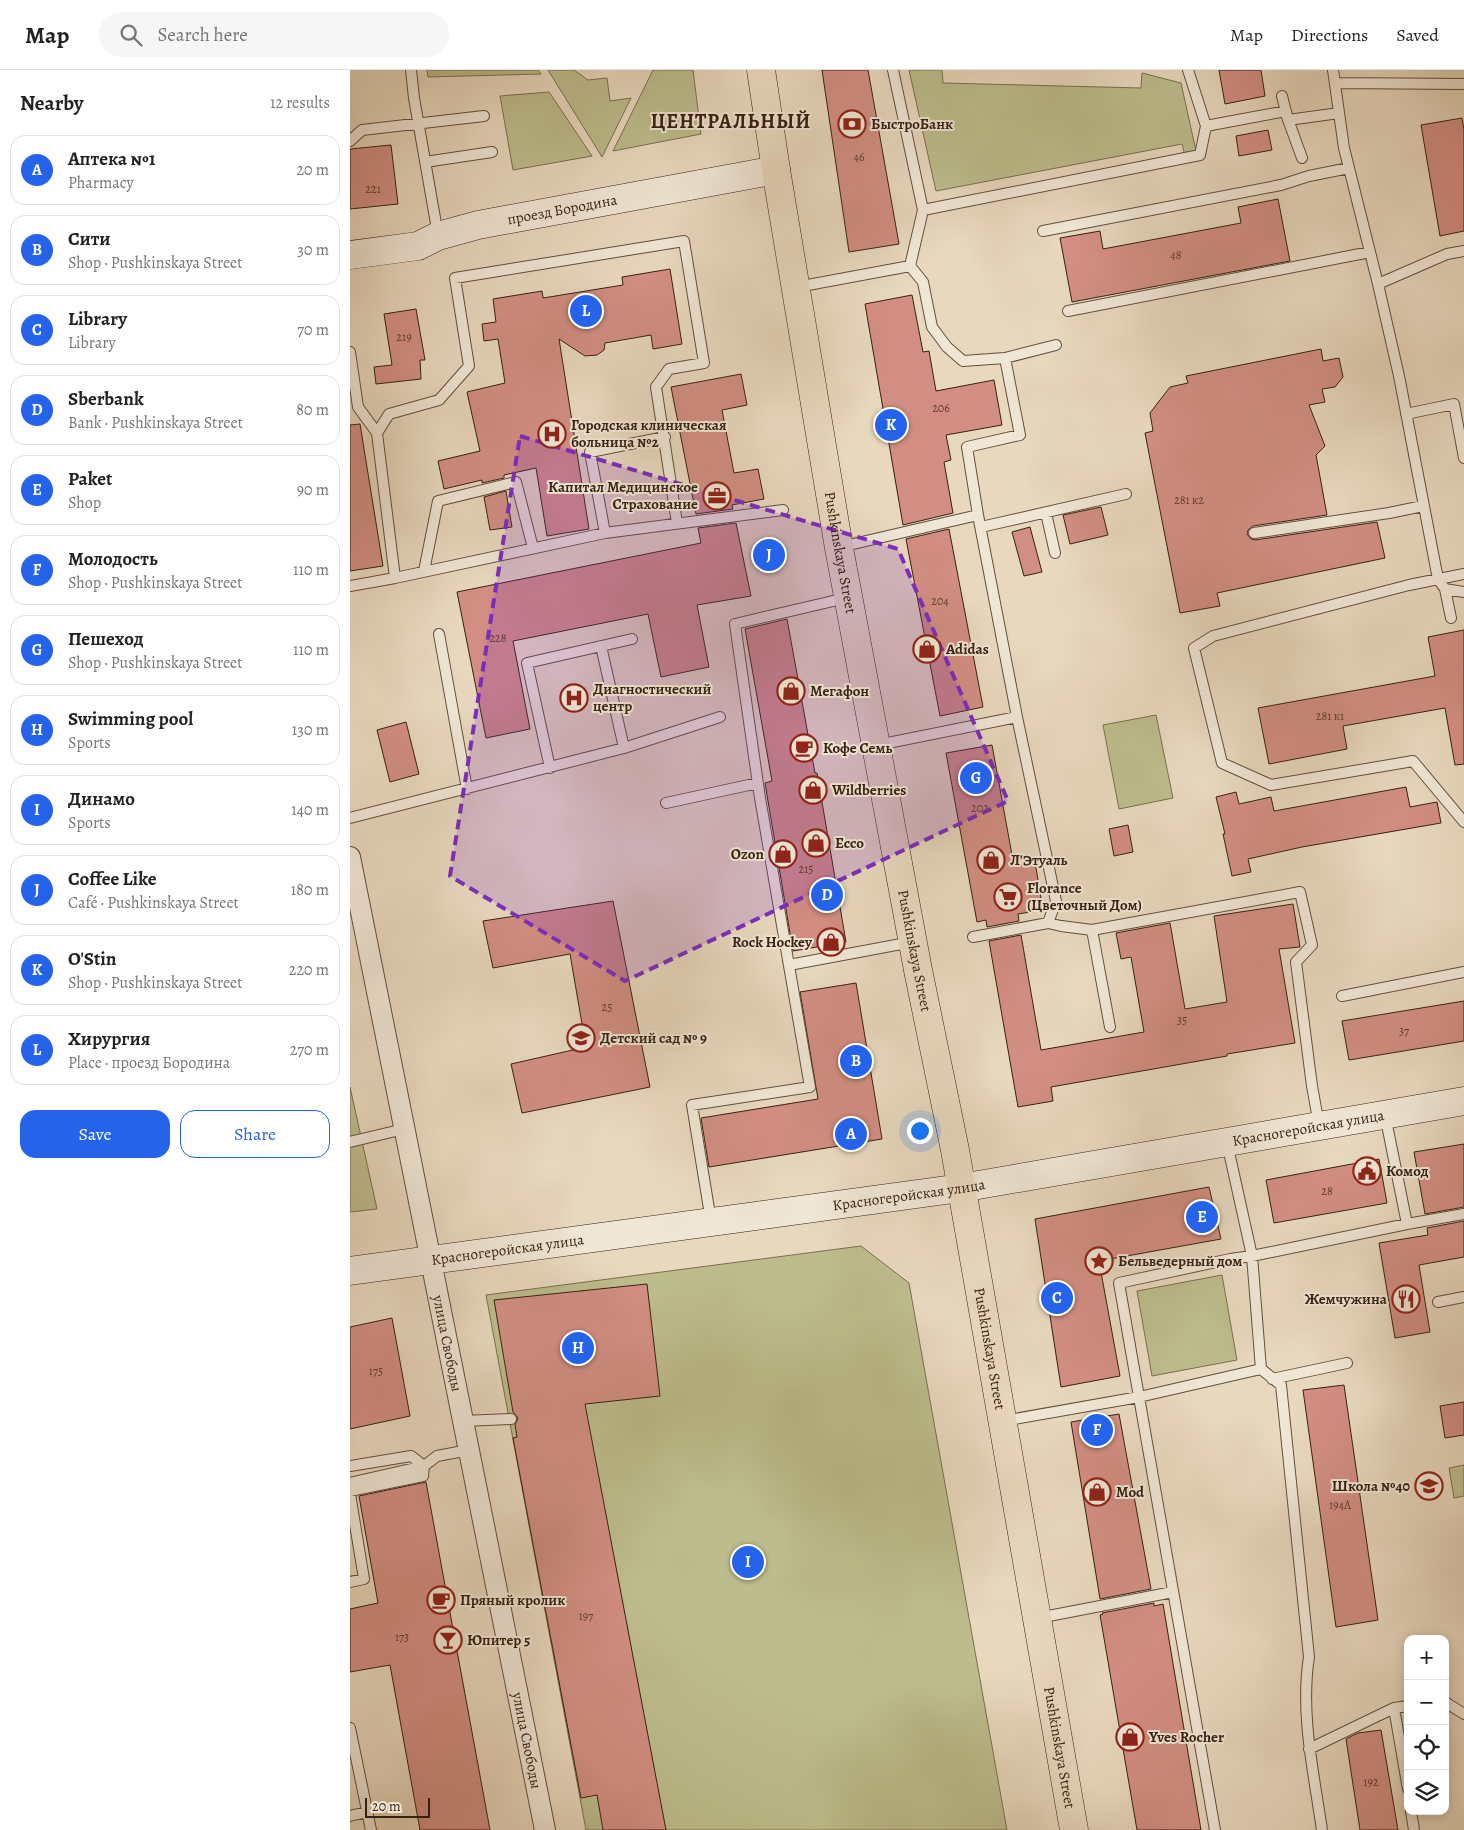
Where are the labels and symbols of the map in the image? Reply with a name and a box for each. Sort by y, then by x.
district label: ЦЕНТРАЛЬНЫЙ [651,108,811,135]
bank icon: БыстроБанк [837,109,867,139]
place label: БыстроБанк [871,114,953,134]
house number: 46 [854,149,865,165]
house number: 221 [365,181,381,197]
street label: проезд Бородина [505,190,619,229]
house number: 48 [1170,247,1182,263]
pin: L [570,292,602,330]
house number: 219 [396,329,412,345]
house number: 206 [932,400,950,416]
pin: K [875,406,907,444]
place label: Городская клиническая больница №2 [571,415,727,452]
hospital icon: Городская клиническая больница №2 [537,419,567,449]
place label: Капитал Медицинское Страхование [548,477,698,514]
office icon: Капитал Медицинское Страхование [702,481,732,511]
street label: Pushkinskaya Street [820,490,861,615]
house number: 281 к2 [1174,492,1204,508]
pin: J [753,536,785,574]
house number: 204 [931,593,949,609]
house number: 228 [489,630,507,646]
shop icon: Adidas [912,634,942,664]
place label: Adidas [945,639,989,659]
shop icon: Мегафон [776,676,806,706]
place label: Диагностический центр [593,679,711,716]
place label: Мегафон [810,681,869,701]
hospital icon: Диагностический центр [559,683,589,713]
house number: 281 к1 [1316,708,1344,724]
cafe icon: Кофе Семь [789,733,819,763]
place label: Кофе Семь [823,738,892,758]
pin: G [960,759,992,797]
shop icon: Wildberries [798,775,828,805]
place label: Wildberries [831,780,906,800]
house number: 202 [971,800,989,816]
shop icon: Ecco [801,828,831,858]
place label: Ecco [835,833,864,853]
shop icon: Ozon [768,839,798,869]
place label: Ozon [731,844,765,864]
shop icon: Л'Этуаль [976,845,1006,875]
place label: Л'Этуаль [1010,850,1068,870]
house number: 215 [799,861,813,877]
pin: D [811,876,843,914]
place label: Florance (Цветочный Дом) [1027,878,1142,915]
supermarket icon: Florance (Цветочный Дом) [993,882,1023,912]
street label: Pushkinskaya Street [893,888,936,1013]
shop icon: Rock Hockey [816,927,846,957]
place label: Rock Hockey [732,932,813,952]
house number: 25 [602,999,612,1015]
house number: 35 [1177,1012,1187,1028]
school or university icon: Детский сад № 9 [566,1023,596,1053]
house number: 37 [1399,1023,1410,1039]
place label: Детский сад № 9 [600,1028,707,1048]
pin: B [840,1042,872,1080]
street label: Красногеройская улица [1231,1105,1386,1151]
pin: A [835,1115,867,1153]
your location [907,1118,933,1144]
public building icon: Комод [1352,1156,1382,1186]
place label: Комод [1386,1161,1429,1181]
street label: Красногеройская улица [831,1174,987,1215]
house number: 28 [1321,1183,1333,1199]
pin: E [1186,1198,1218,1236]
street label: Красногеройская улица [430,1229,585,1270]
place icon: Бельведерный дом [1084,1246,1114,1276]
place label: Бельведерный дом [1118,1251,1242,1271]
pin: C [1041,1279,1073,1317]
restaurant icon: Жемчужина [1391,1284,1421,1314]
street label: Pushkinskaya Street [969,1286,1010,1411]
place label: Жемчужина [1305,1289,1388,1309]
street label: улица Свободы [428,1292,467,1393]
pin: H [562,1329,594,1367]
house number: 175 [369,1363,383,1379]
pin: F [1081,1411,1113,1449]
school or university icon: Школа №40 [1414,1471,1444,1501]
place label: Школа №40 [1332,1476,1410,1496]
shop icon: Mod [1082,1477,1112,1507]
place label: Mod [1116,1482,1145,1502]
house number: 194А [1329,1497,1352,1513]
pin: I [732,1543,764,1581]
cafe icon: Пряный кролик [426,1585,456,1615]
place label: Пряный кролик [460,1590,565,1610]
house number: 197 [579,1608,594,1624]
bar icon: Юпитер 5 [433,1625,463,1655]
house number: 173 [395,1629,409,1645]
place label: Юпитер 5 [467,1630,530,1650]
street label: Pushkinskaya Street [1039,1685,1080,1810]
street label: улица Свободы [507,1689,546,1790]
shop icon: Yves Rocher [1115,1722,1145,1752]
place label: Yves Rocher [1148,1727,1224,1747]
house number: 192 [1363,1774,1379,1790]
scale bar [365,1795,430,1818]

